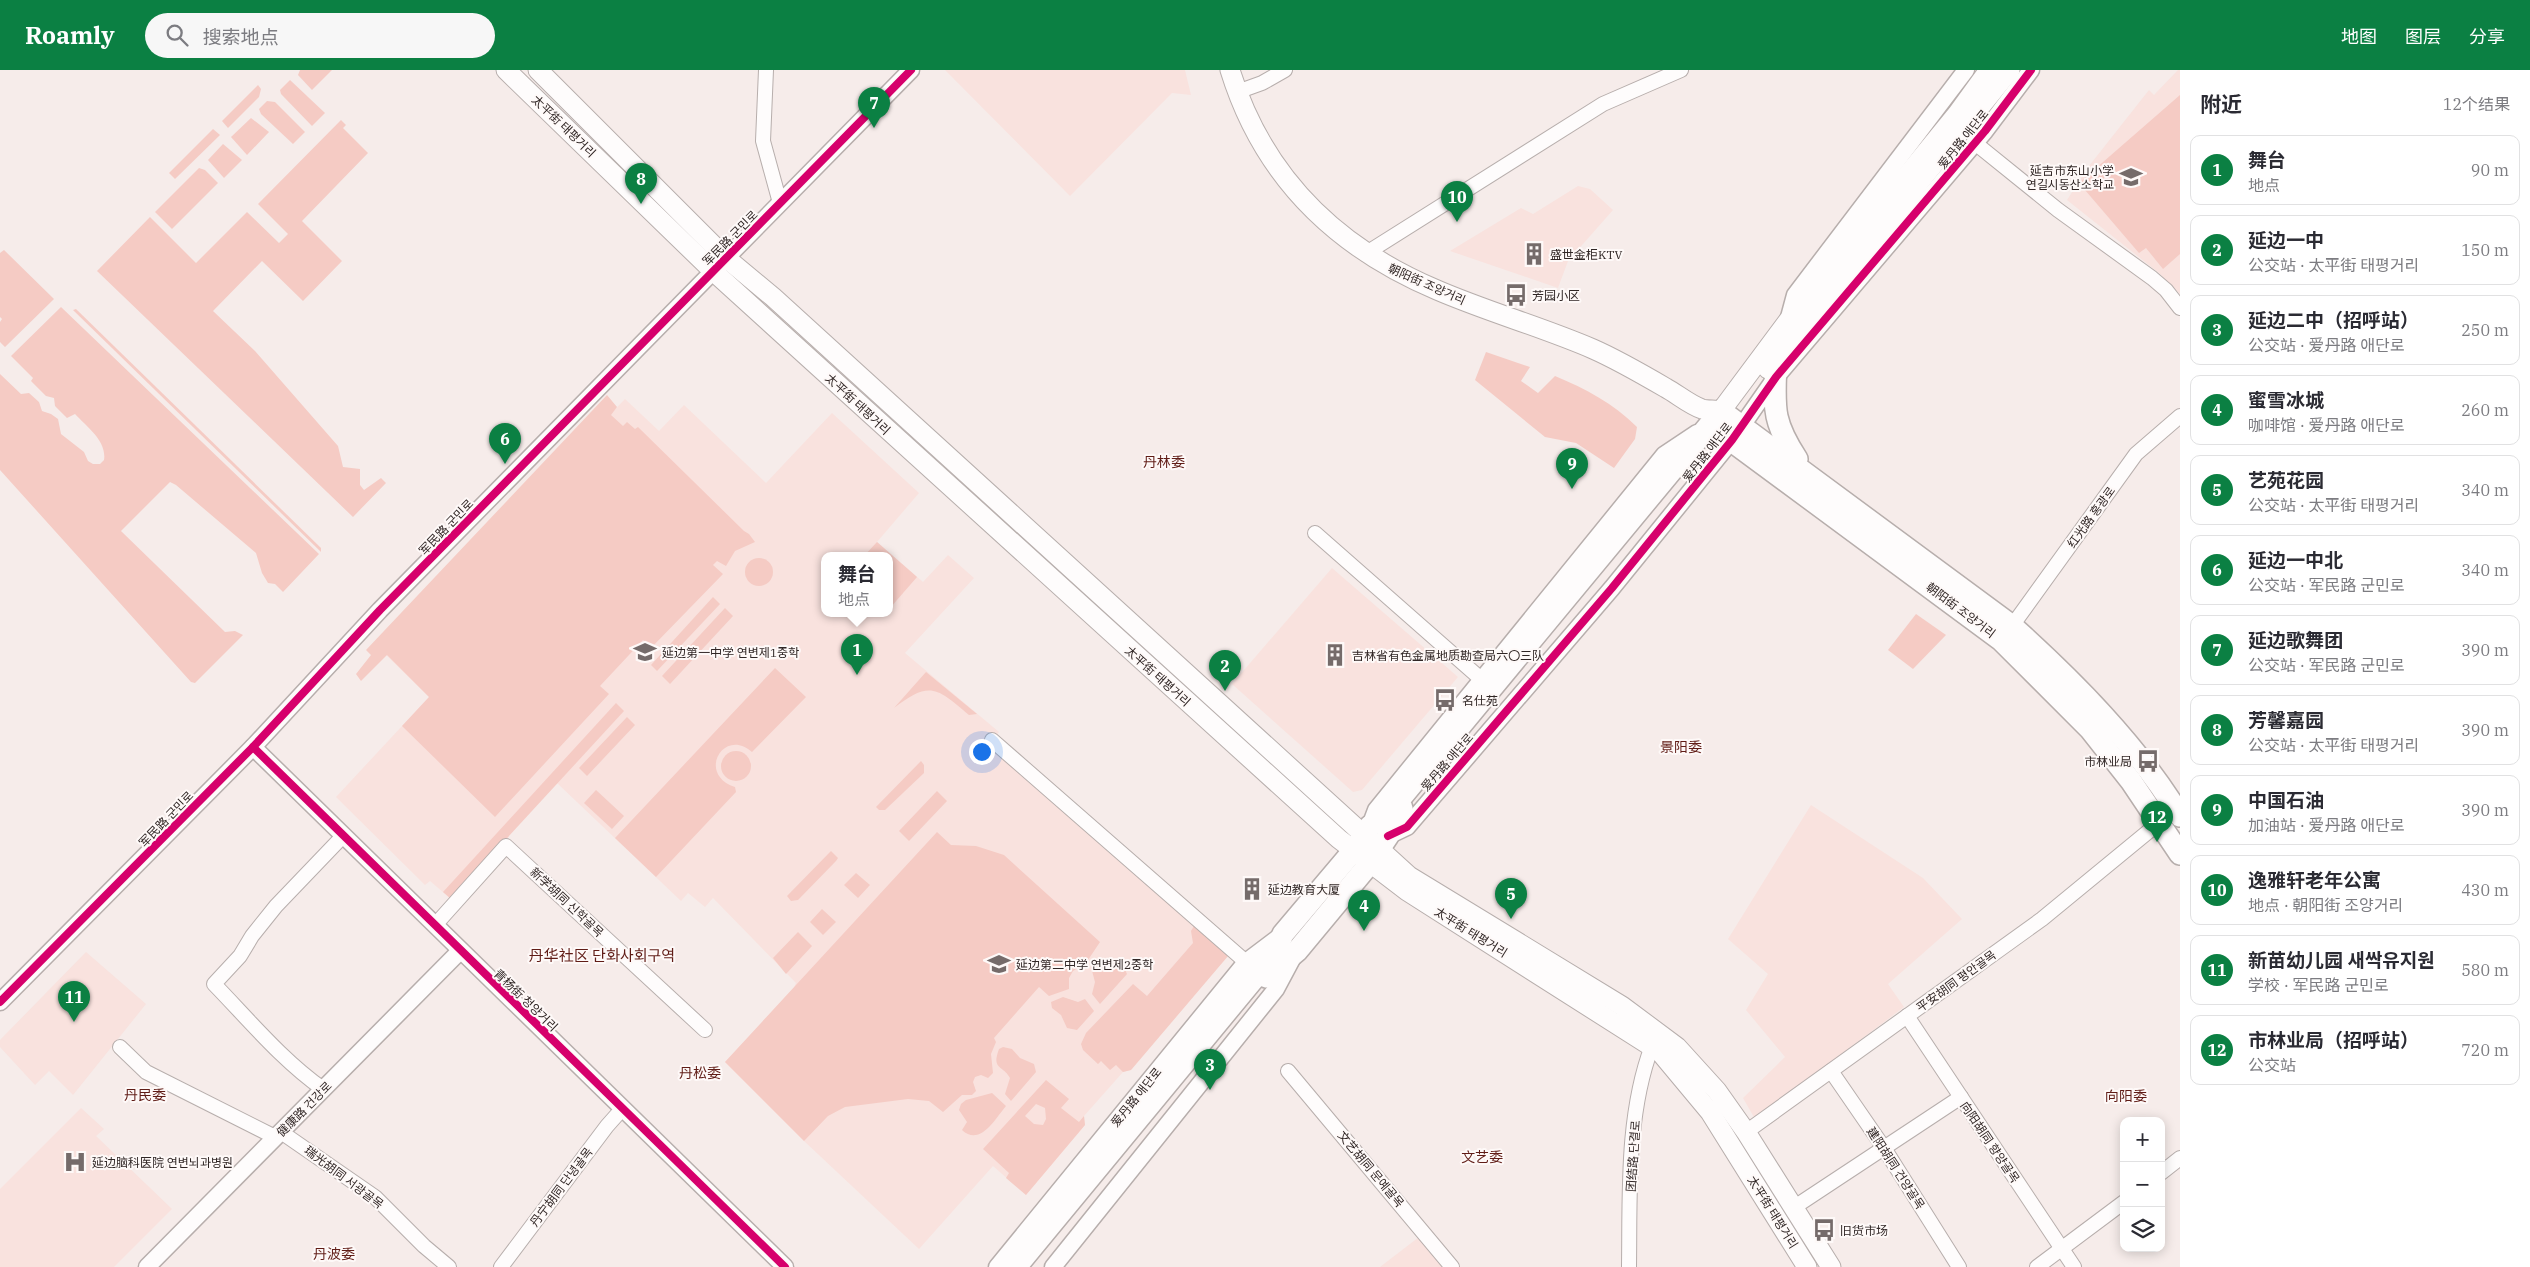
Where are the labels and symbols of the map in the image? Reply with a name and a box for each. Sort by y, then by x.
pin: 7 [858,87,890,128]
street label: 太平街 태평거리 [529,92,599,160]
street label: 爱丹路 애단로 [1935,106,1991,172]
pin: 8 [625,163,657,204]
place label: 延吉市东山小学 연길시동산소학교 [2026,163,2114,192]
school or university icon: 延吉市东山小学 연길시동산소학교 [2118,164,2144,190]
pin: 10 [1441,181,1473,222]
street label: 军民路 군민로 [699,207,761,269]
building icon: 盛世金柜KTV [1521,241,1547,267]
place label: 盛世金柜KTV [1550,247,1623,262]
street label: 朝阳街 조양거리 [1386,260,1468,308]
bus stop icon: 芳园小区 [1503,282,1529,308]
place label: 芳园小区 [1532,288,1580,303]
street label: 太平街 태평거리 [823,370,893,438]
street label: 爱丹路 애단로 [1679,419,1735,485]
pin: 6 [489,423,521,464]
pin: 9 [1556,448,1588,489]
district label: 丹林委 [1143,453,1185,471]
street label: 红光路 홍광로 [2064,484,2118,550]
street label: 军民路 군민로 [416,496,476,558]
street label: 朝阳街 조양거리 [1923,579,1999,641]
pin: 1 [841,634,873,675]
school or university icon: 延边第一中学 연변제1중학 [632,639,658,665]
building icon: 吉林省有色金属地质勘查局六〇三队 [1322,642,1348,668]
street label: 太平街 태평거리 [1122,643,1194,709]
place label: 延边第一中学 연변제1중학 [662,645,799,660]
place label: 吉林省有色金属地质勘查局六〇三队 [1352,648,1544,663]
pin: 2 [1209,650,1241,691]
bus stop icon: 名仕苑 [1432,687,1458,713]
place label: 名仕苑 [1462,693,1498,708]
street label: 爱丹路 애단로 [1418,730,1476,794]
district label: 景阳委 [1660,738,1702,756]
your location [969,739,995,765]
bus stop icon: 市林业局 [2135,748,2161,774]
place label: 市林业局 [2084,754,2132,769]
street label: 军民路 군민로 [136,788,196,850]
pin: 12 [2141,801,2173,842]
street label: 新学胡同 신학골목 [527,864,607,940]
building icon: 延边教育大厦 [1239,876,1265,902]
pin: 5 [1495,878,1527,919]
place label: 延边教育大厦 [1268,882,1340,897]
pin: 4 [1348,890,1380,931]
street label: 太平街 태평거리 [1432,904,1510,960]
district label: 丹华社区 단화사회구역 [529,946,675,965]
street label: 平安胡同 평안골목 [1913,947,1999,1015]
school or university icon: 延边第二中学 연변제2중학 [986,951,1012,977]
place label: 延边第二中学 연변제2중학 [1016,957,1153,972]
street label: 青杨街 청양거리 [491,966,561,1034]
pin: 11 [58,981,90,1022]
pin: 3 [1194,1049,1226,1090]
district label: 丹松委 [679,1064,721,1082]
street label: 爱丹路 애단로 [1108,1064,1164,1130]
street label: 健康路 건강로 [273,1078,335,1140]
district label: 丹民委 [124,1086,166,1104]
district label: 向阳委 [2105,1087,2147,1105]
street label: 向阳胡同 향양골목 [1957,1098,2023,1186]
street label: 团结路 단결로 [1623,1120,1643,1192]
street label: 建阳胡同 건양골목 [1864,1124,1928,1212]
street label: 文艺胡同 문예골목 [1335,1128,1407,1210]
street label: 瑞光胡同 서광골목 [302,1142,386,1212]
street label: 丹宁胡同 단녕골목 [526,1145,596,1229]
district label: 文艺委 [1461,1148,1503,1166]
hospital icon: 延边脑科医院 연변뇌과병원 [62,1149,88,1175]
place label: 延边脑科医院 연변뇌과병원 [92,1155,233,1170]
street label: 太平街 태평거리 [1745,1173,1801,1251]
bus stop icon: 旧货市场 [1811,1217,1837,1243]
place label: 旧货市场 [1840,1223,1888,1238]
district label: 丹波委 [313,1245,355,1263]

